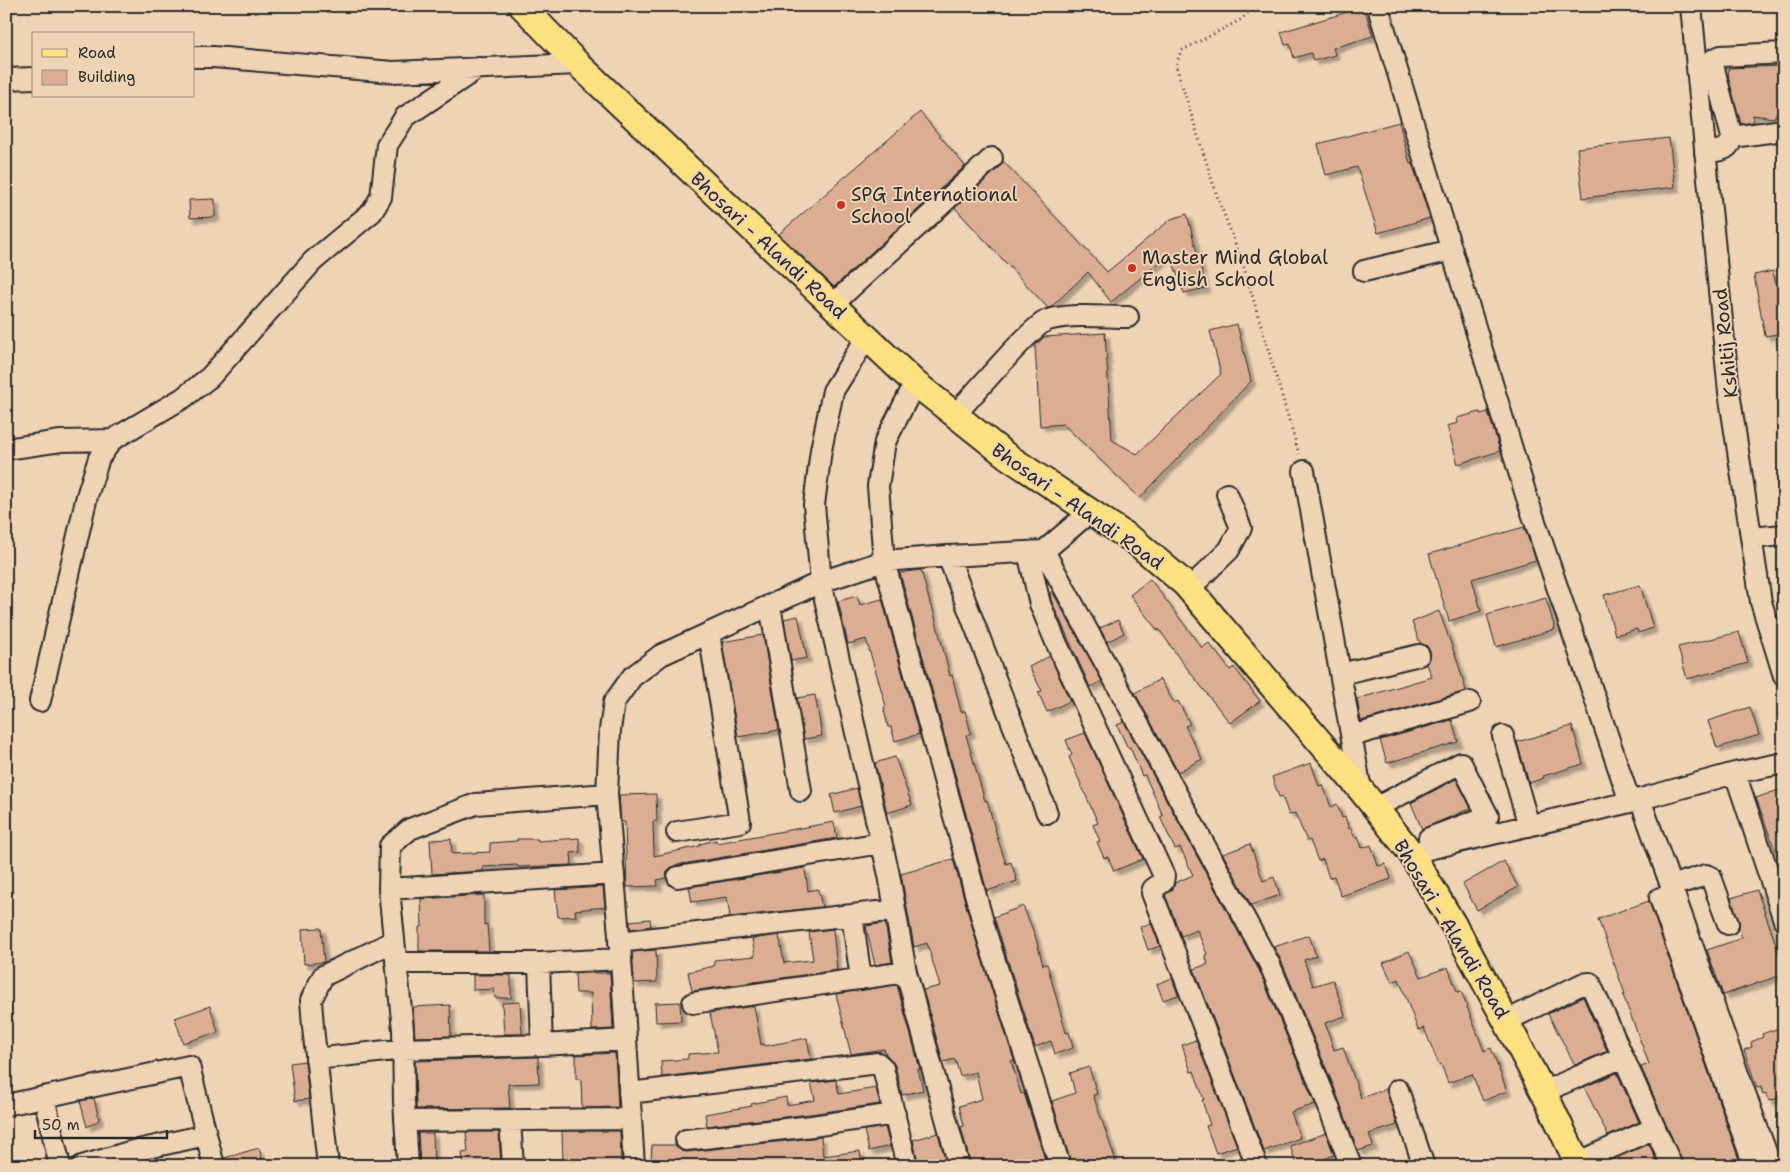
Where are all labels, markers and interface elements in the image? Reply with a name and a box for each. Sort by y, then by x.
legend [32,32,195,98]
text: Road [78,43,116,63]
text: Building [78,67,135,87]
street label: Bhosari - Alandi Road [685,166,852,324]
place label: SPG International School [851,182,1018,229]
marker: SPG International School [835,199,847,211]
place label: Master Mind Global English School [1142,245,1328,292]
marker: Master Mind Global English School [1126,262,1138,274]
street label: Kshitij Road [1707,287,1744,399]
street label: Bhosari - Alandi Road [987,437,1169,575]
street label: Bhosari - Alandi Road [1388,835,1515,1023]
scale bar [35,1107,168,1139]
text: 50 m [42,1115,80,1135]

